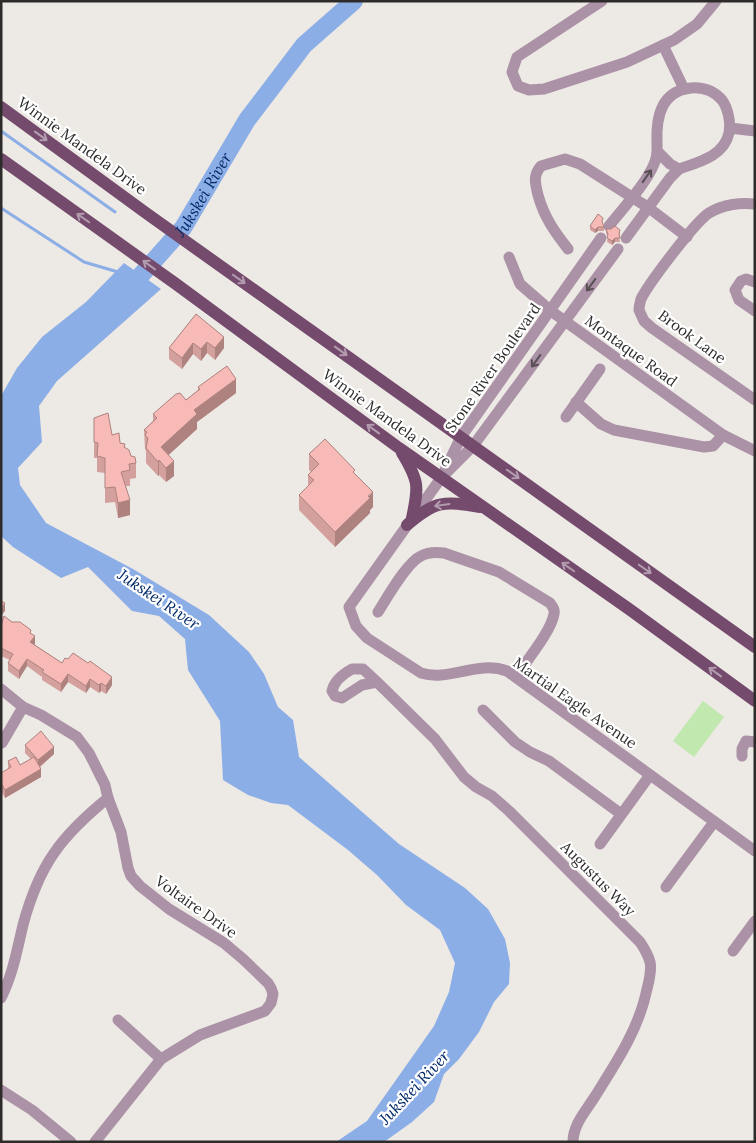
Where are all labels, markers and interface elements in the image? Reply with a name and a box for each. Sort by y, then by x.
street label: Winnie Mandela Drive [14,93,150,199]
one-way arrow [34,130,47,141]
water label: Jukskei River [170,148,236,241]
one-way arrow [643,169,653,183]
one-way arrow [77,212,90,223]
one-way arrow [143,260,157,270]
one-way arrow [232,274,246,284]
one-way arrow [586,278,596,292]
street label: Stone River Boulevard [441,299,544,436]
street label: Brook Lane [655,306,730,368]
street label: Montaque Road [581,311,681,390]
one-way arrow [334,346,348,356]
one-way arrow [531,354,541,368]
street label: Winnie Mandela Drive [319,365,455,471]
one-way arrow [366,424,380,434]
one-way arrow [506,469,520,479]
one-way arrow [435,500,451,510]
one-way arrow [562,562,576,572]
water label: Jukskei River [113,564,204,634]
one-way arrow [638,564,652,574]
street label: Martial Eagle Avenue [510,653,641,752]
one-way arrow [709,667,722,678]
street label: Augustus Way [556,837,640,920]
street label: Voltaire Drive [151,871,241,942]
water label: Jukskei River [374,1045,454,1129]

